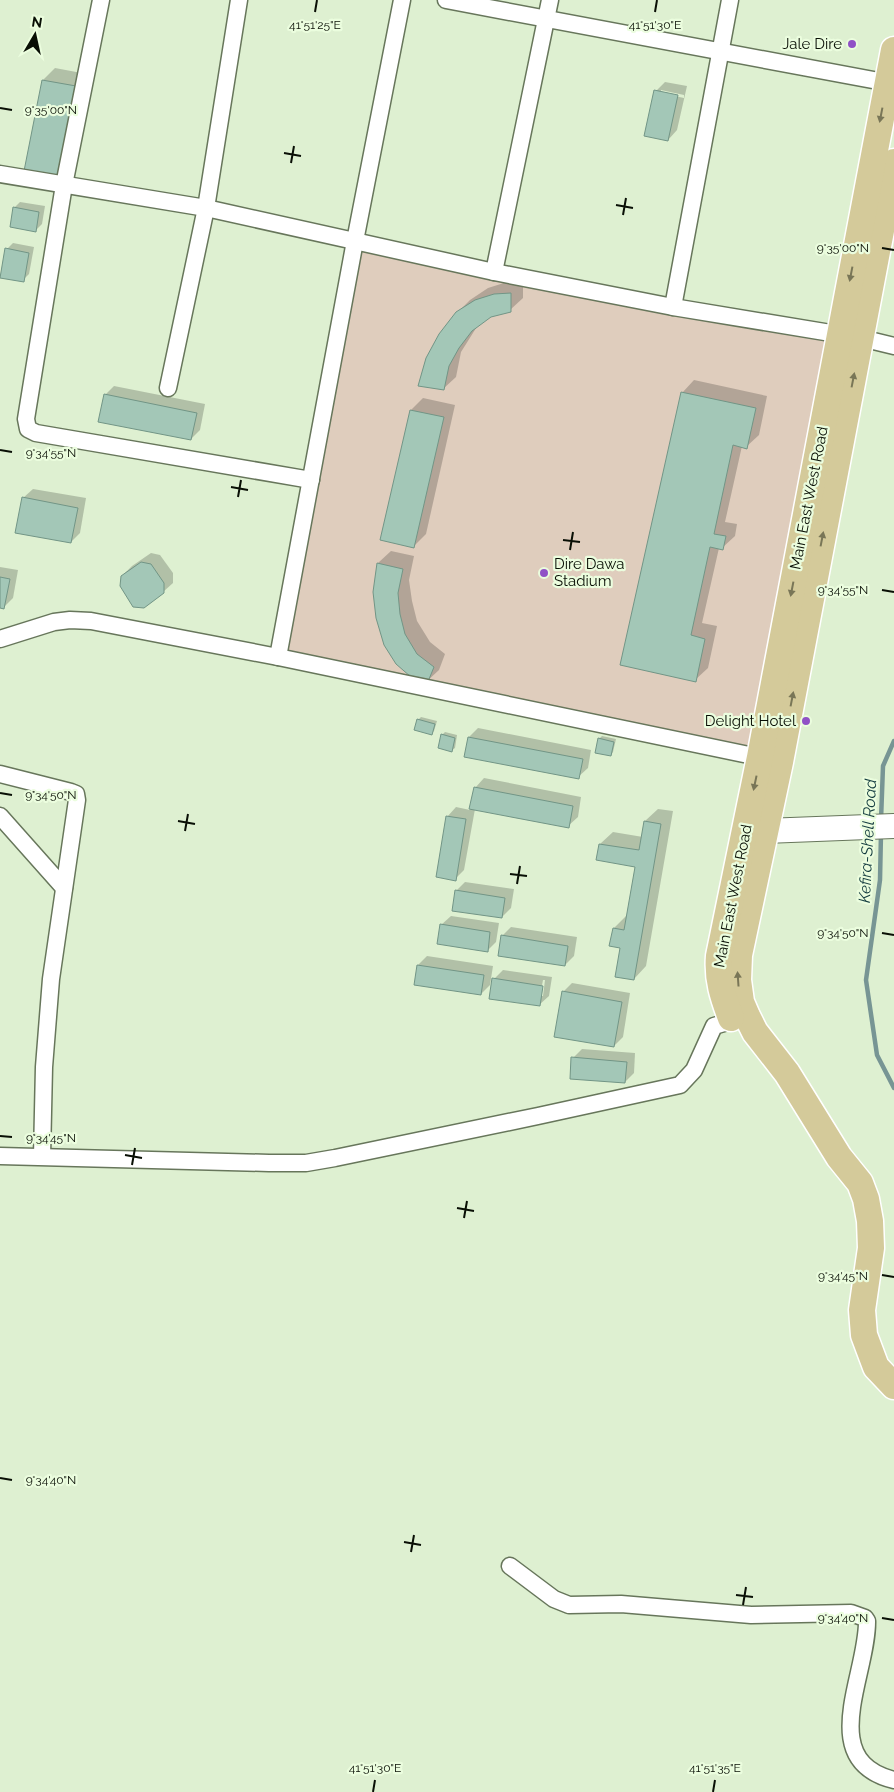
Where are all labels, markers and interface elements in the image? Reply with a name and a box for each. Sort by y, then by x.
north arrow [10,10,60,60]
text: N [31,13,44,31]
text: 41°51'25"E [289,18,341,32]
text: 41°51'30"E [629,18,681,32]
place label: Jale Dire [782,35,842,53]
marker: Jale Dire [846,38,858,50]
text: 9°35'00"N [25,103,77,117]
one-way arrow [877,107,885,123]
text: 9°35'00"N [817,241,869,255]
one-way arrow [847,267,855,282]
one-way arrow [849,371,857,387]
street label: Main East West Road [786,425,832,571]
text: 9°34'55"N [26,446,76,460]
one-way arrow [819,531,827,547]
place label: Dire Dawa Stadium [554,555,624,590]
marker: Dire Dawa Stadium [538,567,550,579]
one-way arrow [787,581,795,597]
text: 9°34'55"N [818,583,868,597]
one-way arrow [788,691,796,707]
place label: Delight Hotel [705,712,797,730]
marker: Delight Hotel [800,715,812,727]
one-way arrow [751,775,759,791]
water label: Kefira-Shell Road [855,778,880,903]
text: 9°34'50"N [25,788,77,802]
street label: Main East West Road [710,823,756,969]
text: 9°34'50"N [817,926,869,940]
one-way arrow [734,970,742,986]
text: 9°34'45"N [26,1131,76,1145]
text: 9°34'45"N [818,1269,868,1283]
text: 9°34'40"N [26,1473,76,1487]
text: 9°34'40"N [818,1611,868,1625]
text: 41°51'30"E [349,1761,401,1775]
text: 41°51'35"E [689,1761,741,1775]

